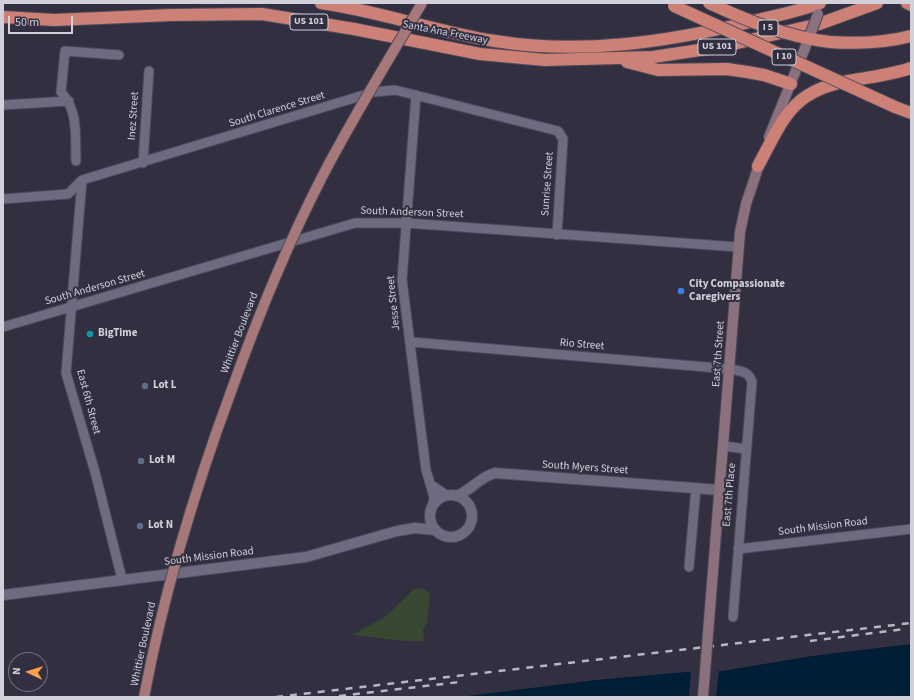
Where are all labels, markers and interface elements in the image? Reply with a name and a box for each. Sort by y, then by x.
scale bar [10,8,75,34]
text: 50 m [15,14,39,31]
road number: US 101 [290,14,328,30]
street label: Santa Ana Freeway [401,18,489,48]
road number: I 5 [758,20,778,36]
road number: US 101 [698,39,736,55]
road number: I 10 [772,49,796,65]
street label: South Clarence Street [227,89,327,131]
street label: Inez Street [126,91,142,141]
street label: Sunrise Street [539,152,557,216]
street label: South Anderson Street [360,205,464,221]
street label: South Anderson Street [43,267,147,309]
street label: Jesse Street [385,275,403,331]
place label: City Compassionate Caregivers [689,278,785,304]
marker: City Compassionate Caregivers [676,286,686,296]
street label: Whittier Boulevard [218,291,262,375]
street label: East 7th Street [710,320,728,388]
place label: BigTime [98,327,137,341]
marker: BigTime [85,329,95,339]
street label: Rio Street [559,336,605,354]
street label: East 6th Street [73,368,103,436]
place label: Lot L [153,379,176,393]
marker: Lot L [140,381,150,391]
place label: Lot M [149,454,175,468]
marker: Lot M [136,456,146,466]
street label: South Myers Street [541,458,629,478]
street label: East 7th Place [721,463,739,527]
street label: South Mission Road [777,515,869,539]
place label: Lot N [148,519,173,533]
marker: Lot N [135,521,145,531]
street label: South Mission Road [163,545,255,569]
street label: Whittier Boulevard [129,601,159,687]
north arrow [8,652,48,692]
text: N [9,667,24,675]

